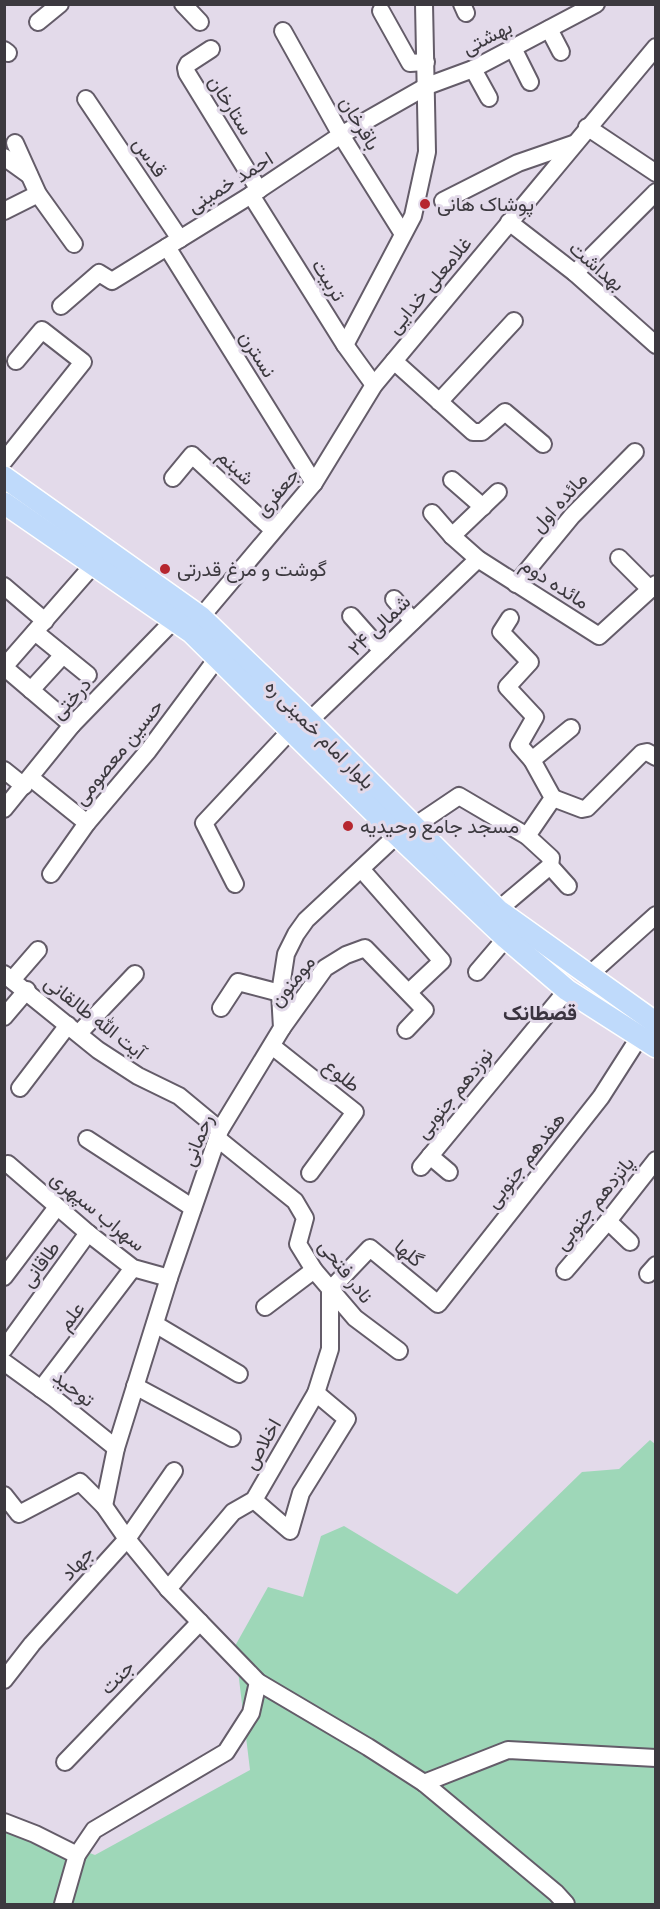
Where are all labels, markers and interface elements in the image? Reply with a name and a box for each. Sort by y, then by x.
street label: بهشتی [458,14,516,61]
street label: ستارخان [202,71,259,140]
street label: باقرخان [334,92,385,155]
street label: قدس [128,132,172,182]
street label: احمد خمینی [183,146,277,218]
place label: پوشاک هانی [437,192,534,218]
marker: پوشاک هانی [418,197,432,211]
street label: غلامعلی خدایی [382,232,476,338]
street label: بهداشت [564,236,630,297]
street label: تربیت [306,255,351,306]
street label: نسترن [234,326,282,382]
street label: شبنم [212,444,260,491]
street label: جعفری [250,463,305,522]
street label: مائده اول [526,467,593,538]
street label: مائده دوم [516,552,594,615]
place label: گوشت و مرغ قدرتی [177,557,327,583]
marker: گوشت و مرغ قدرتی [158,562,172,576]
street label: ۲۴ شمالی [343,589,415,661]
street label: درختی [46,672,97,725]
street label: بلوار امام خمینی ره [259,674,380,795]
street label: حسین معصومی [68,694,169,810]
place label: مسجد جامع وحیدیه [360,814,519,840]
marker: مسجد جامع وحیدیه [341,819,355,833]
street label: مومنون [264,950,321,1012]
street label: آیت الله طالقانی [40,970,151,1065]
district label: قصطانک [503,1001,577,1025]
street label: نوزدهم جنوبی [410,1043,499,1144]
street label: طلوع [317,1053,365,1099]
street label: هفدهم جنوبی [480,1107,571,1213]
street label: رحمانی [176,1110,219,1170]
street label: پانزدهم جنوبی [549,1151,641,1256]
street label: سهراب سپهری [45,1166,150,1258]
street label: نادر فتحی [313,1234,379,1309]
street label: گلها [389,1234,428,1273]
street label: طاقانی [15,1236,65,1292]
street label: علم [53,1297,90,1336]
street label: توحید [48,1364,100,1413]
street label: اخلاص [238,1414,286,1474]
street label: جهاد [55,1541,99,1586]
street label: جنت [95,1655,139,1699]

